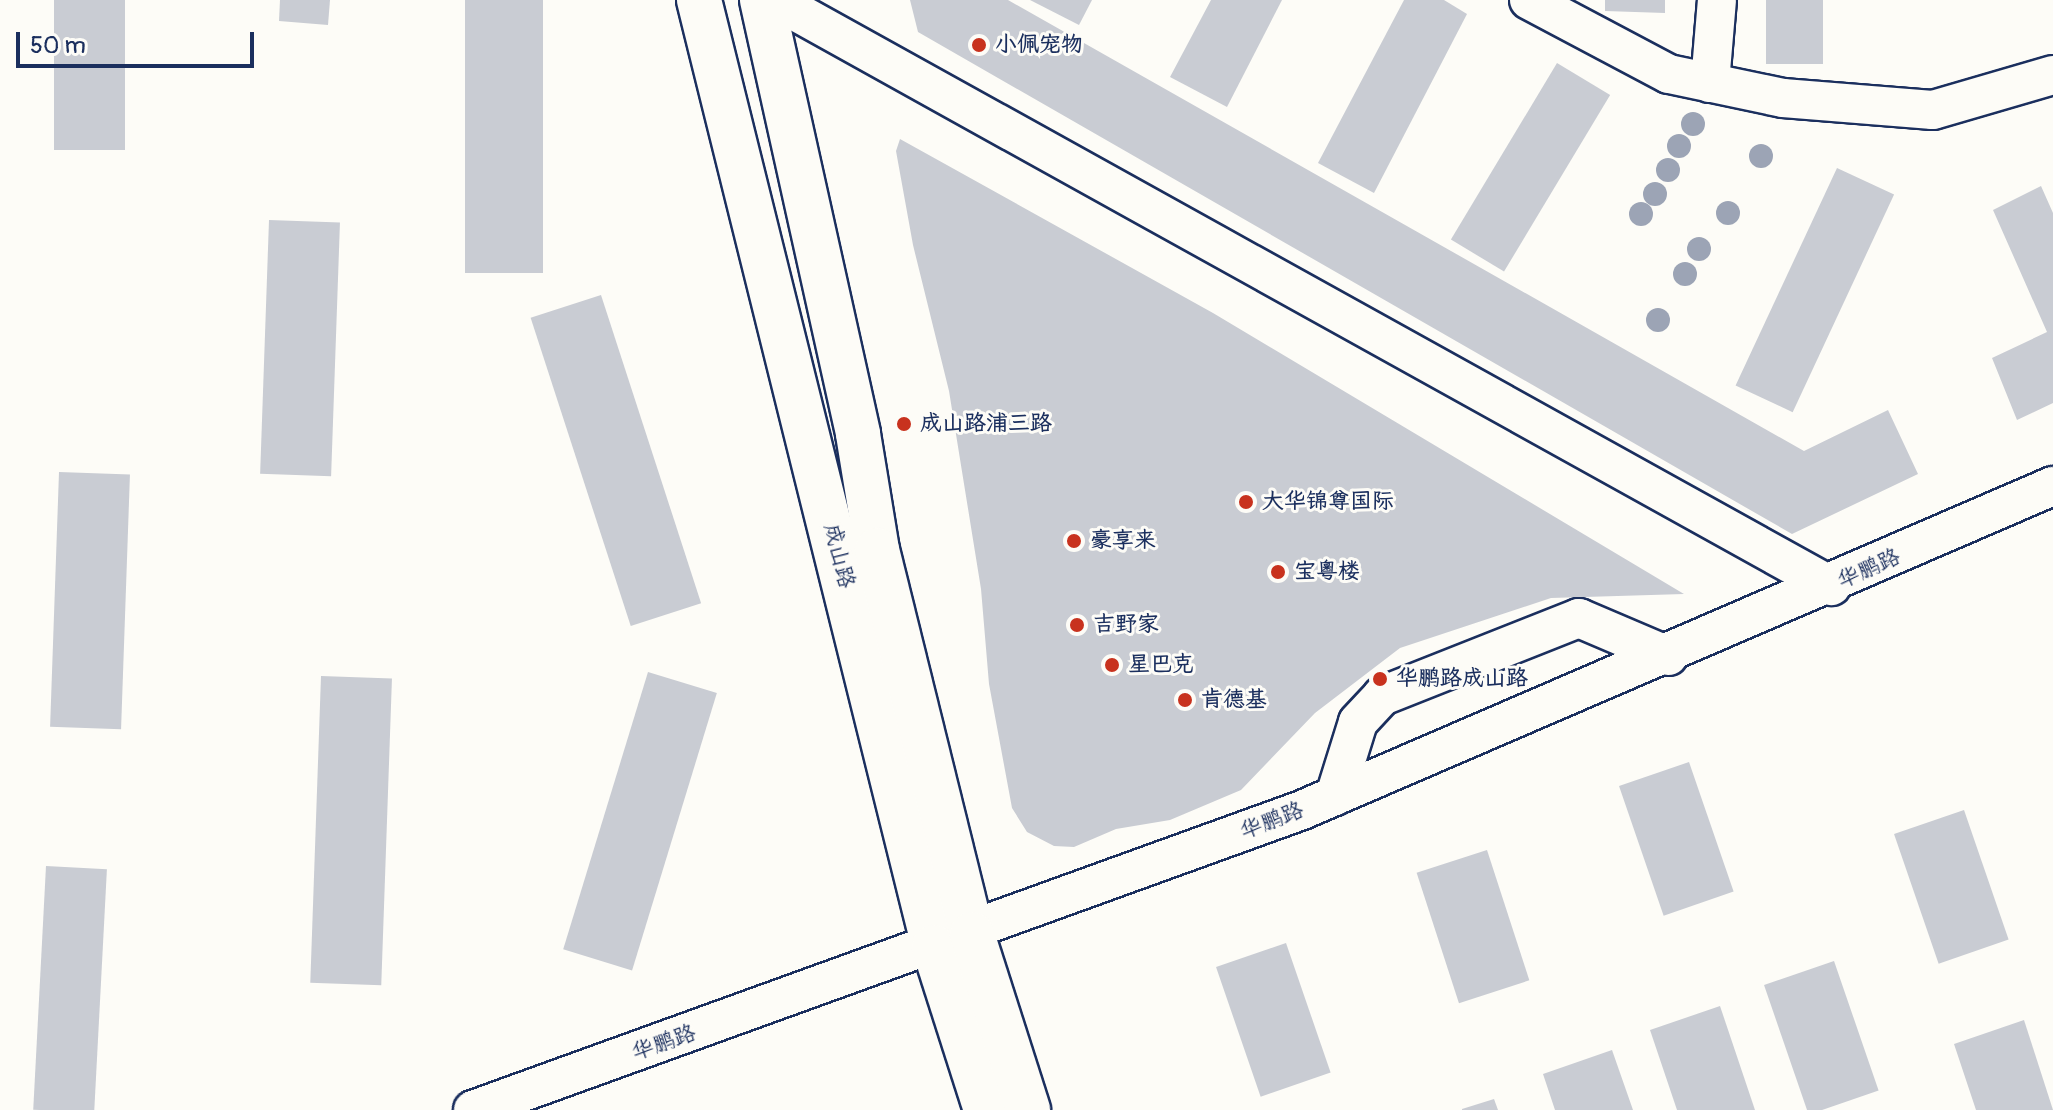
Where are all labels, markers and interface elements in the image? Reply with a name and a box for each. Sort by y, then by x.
scale bar [20,16,258,66]
text: 50 m [30,31,86,60]
place label: 小佩宠物 [995,32,1083,58]
marker: 小佩宠物 [970,36,988,54]
place label: 成山路浦三路 [920,411,1052,437]
marker: 成山路浦三路 [895,415,913,433]
place label: 大华锦尊国际 [1262,489,1394,515]
marker: 大华锦尊国际 [1237,493,1255,511]
street label: 成山路 [818,521,860,591]
place label: 豪享来 [1090,528,1156,554]
marker: 豪享来 [1065,532,1083,550]
street label: 华鹏路 [1833,544,1905,594]
place label: 宝粤楼 [1294,559,1360,585]
marker: 宝粤楼 [1269,563,1287,581]
place label: 吉野家 [1093,612,1159,638]
marker: 吉野家 [1068,616,1086,634]
place label: 星巴克 [1128,652,1194,678]
marker: 星巴克 [1103,656,1121,674]
place label: 华鹏路成山路 [1396,666,1528,692]
marker: 华鹏路成山路 [1371,670,1389,688]
place label: 肯德基 [1201,687,1267,713]
marker: 肯德基 [1176,691,1194,709]
street label: 华鹏路 [1236,797,1308,845]
street label: 华鹏路 [629,1020,699,1066]

